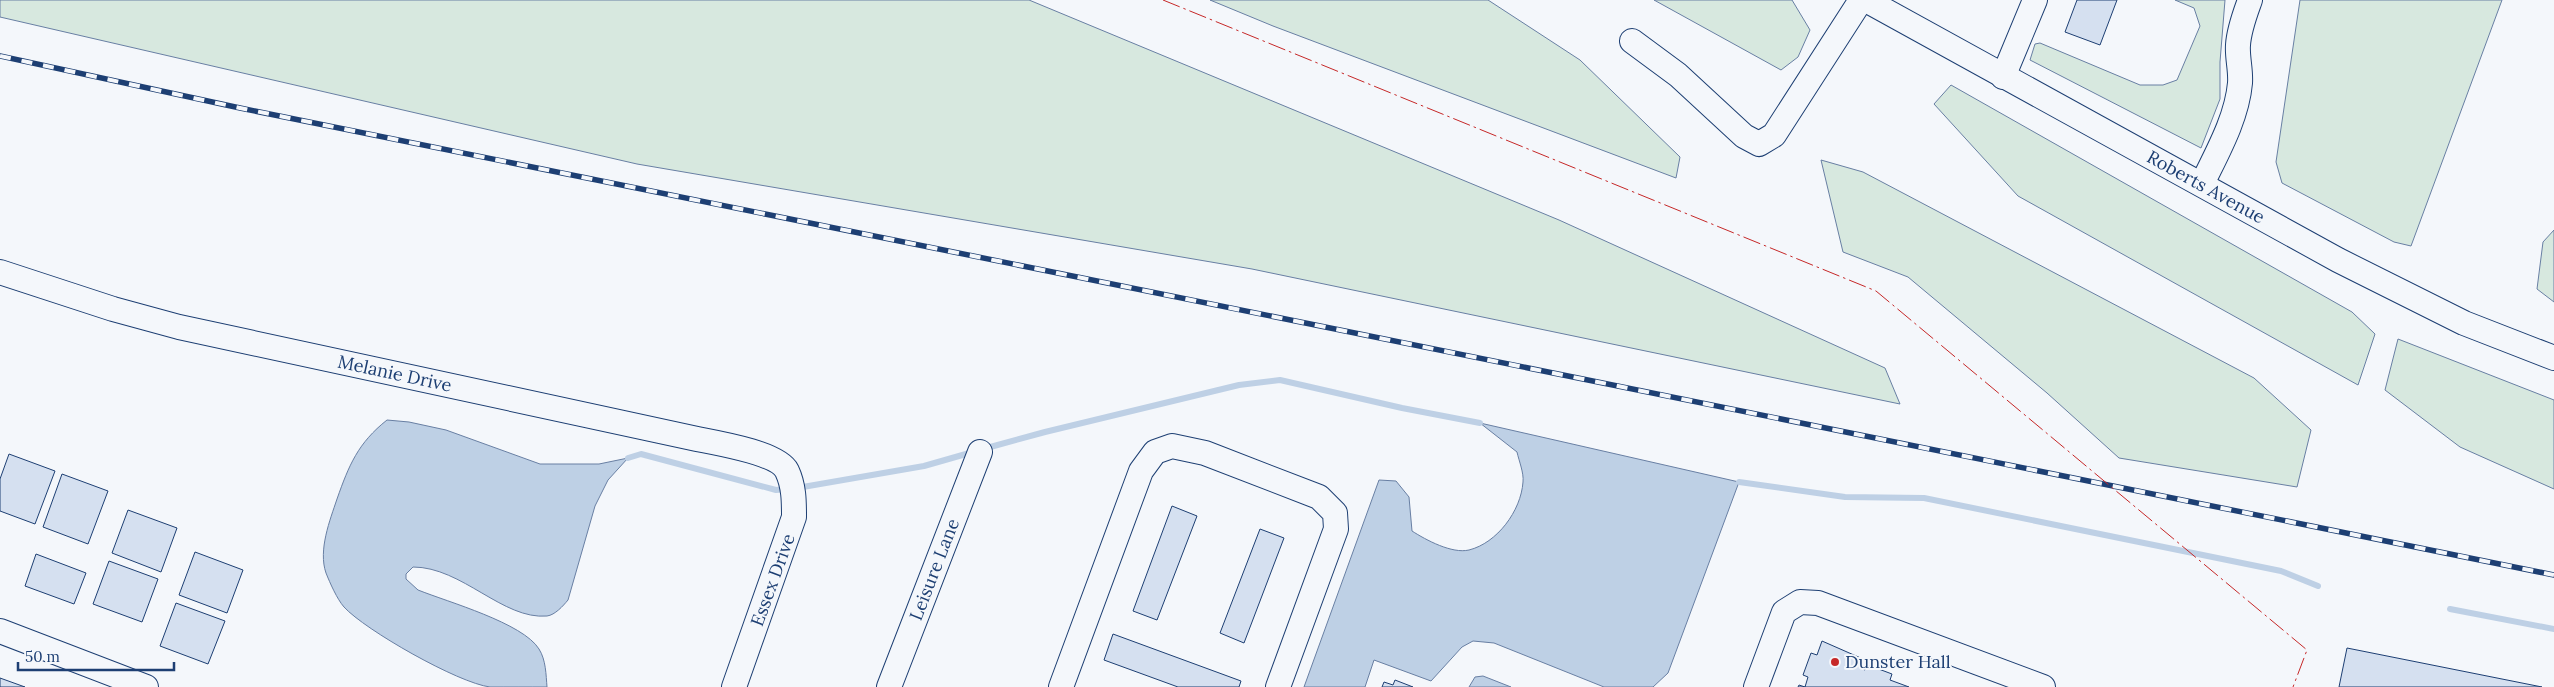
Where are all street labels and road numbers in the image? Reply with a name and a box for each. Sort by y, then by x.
street label: Roberts Avenue [2143,145,2269,229]
street label: Melanie Drive [336,350,454,397]
street label: Leisure Lane [904,515,964,624]
street label: Essex Drive [745,530,800,629]

